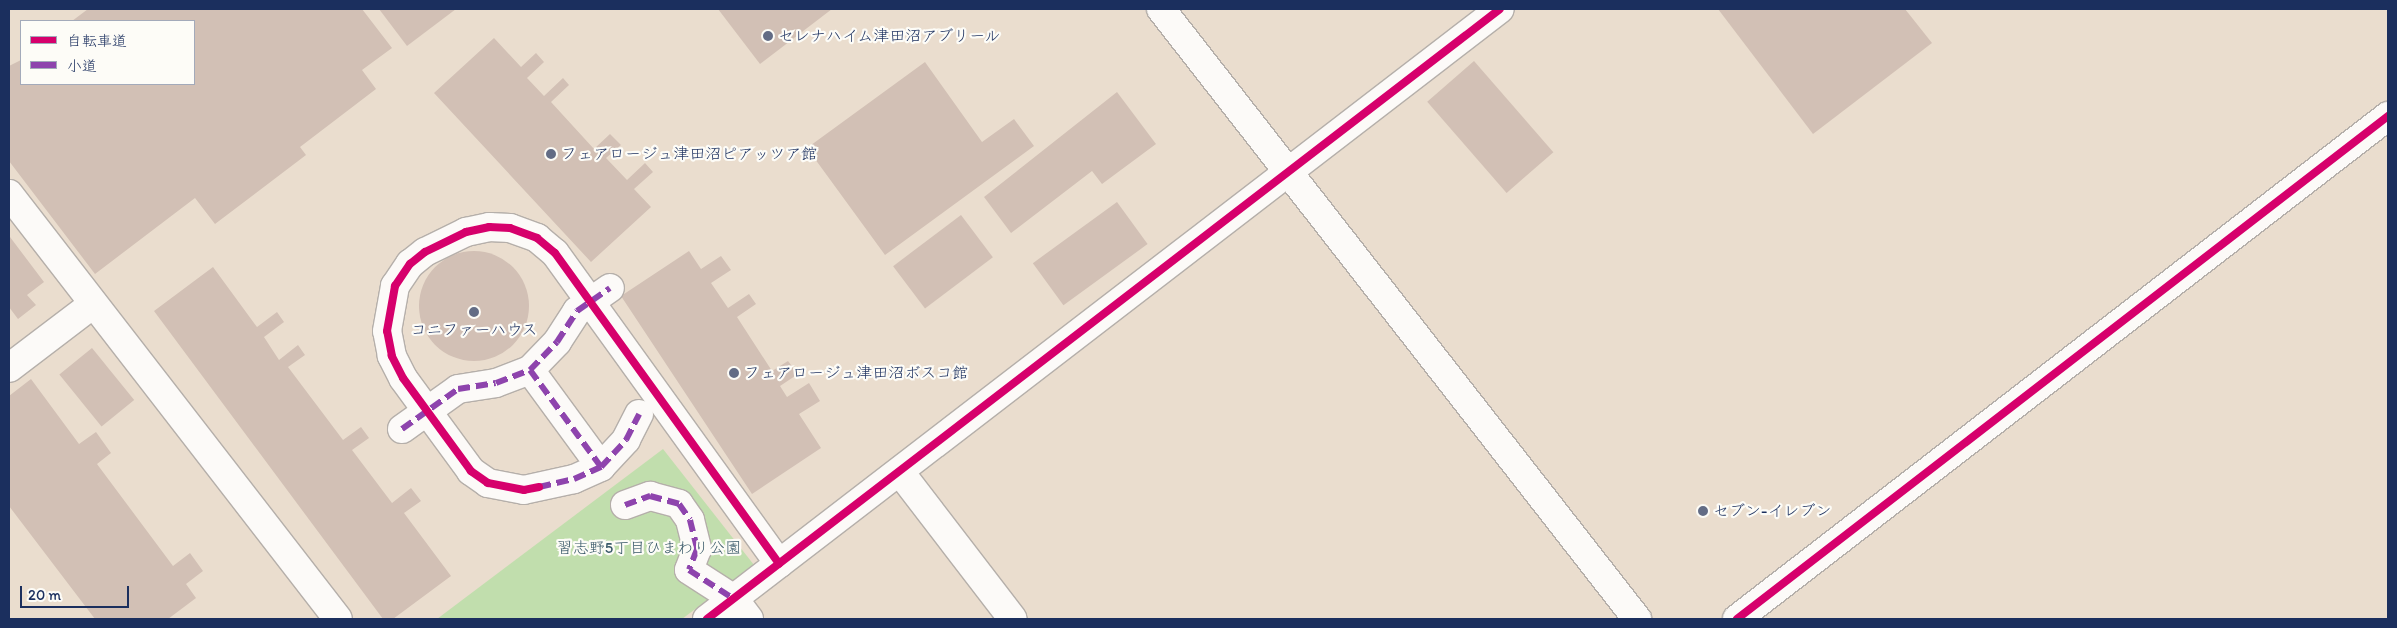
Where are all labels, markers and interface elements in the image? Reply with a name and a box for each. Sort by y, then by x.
legend [20,20,195,85]
place label: セレナハイム津田沼アブリール [778,26,1002,46]
marker: セレナハイム津田沼アブリール [762,30,774,42]
text: 自転車道 [67,32,127,50]
text: 小道 [67,57,97,75]
place label: フェアロージュ津田沼ピアッツア館 [561,144,817,164]
marker: フェアロージュ津田沼ピアッツア館 [545,148,557,160]
marker: コニファーハウス [468,306,480,318]
place label: コニファーハウス [410,320,538,340]
place label: フェアロージュ津田沼ボスコ館 [744,363,968,383]
marker: フェアロージュ津田沼ボスコ館 [728,367,740,379]
place label: セブン-イレブン [1713,501,1831,521]
marker: セブン-イレブン [1697,505,1709,517]
park label: 習志野5丁目ひまわり公園 [557,538,741,558]
scale bar [22,576,131,608]
text: 20 m [28,586,61,604]

